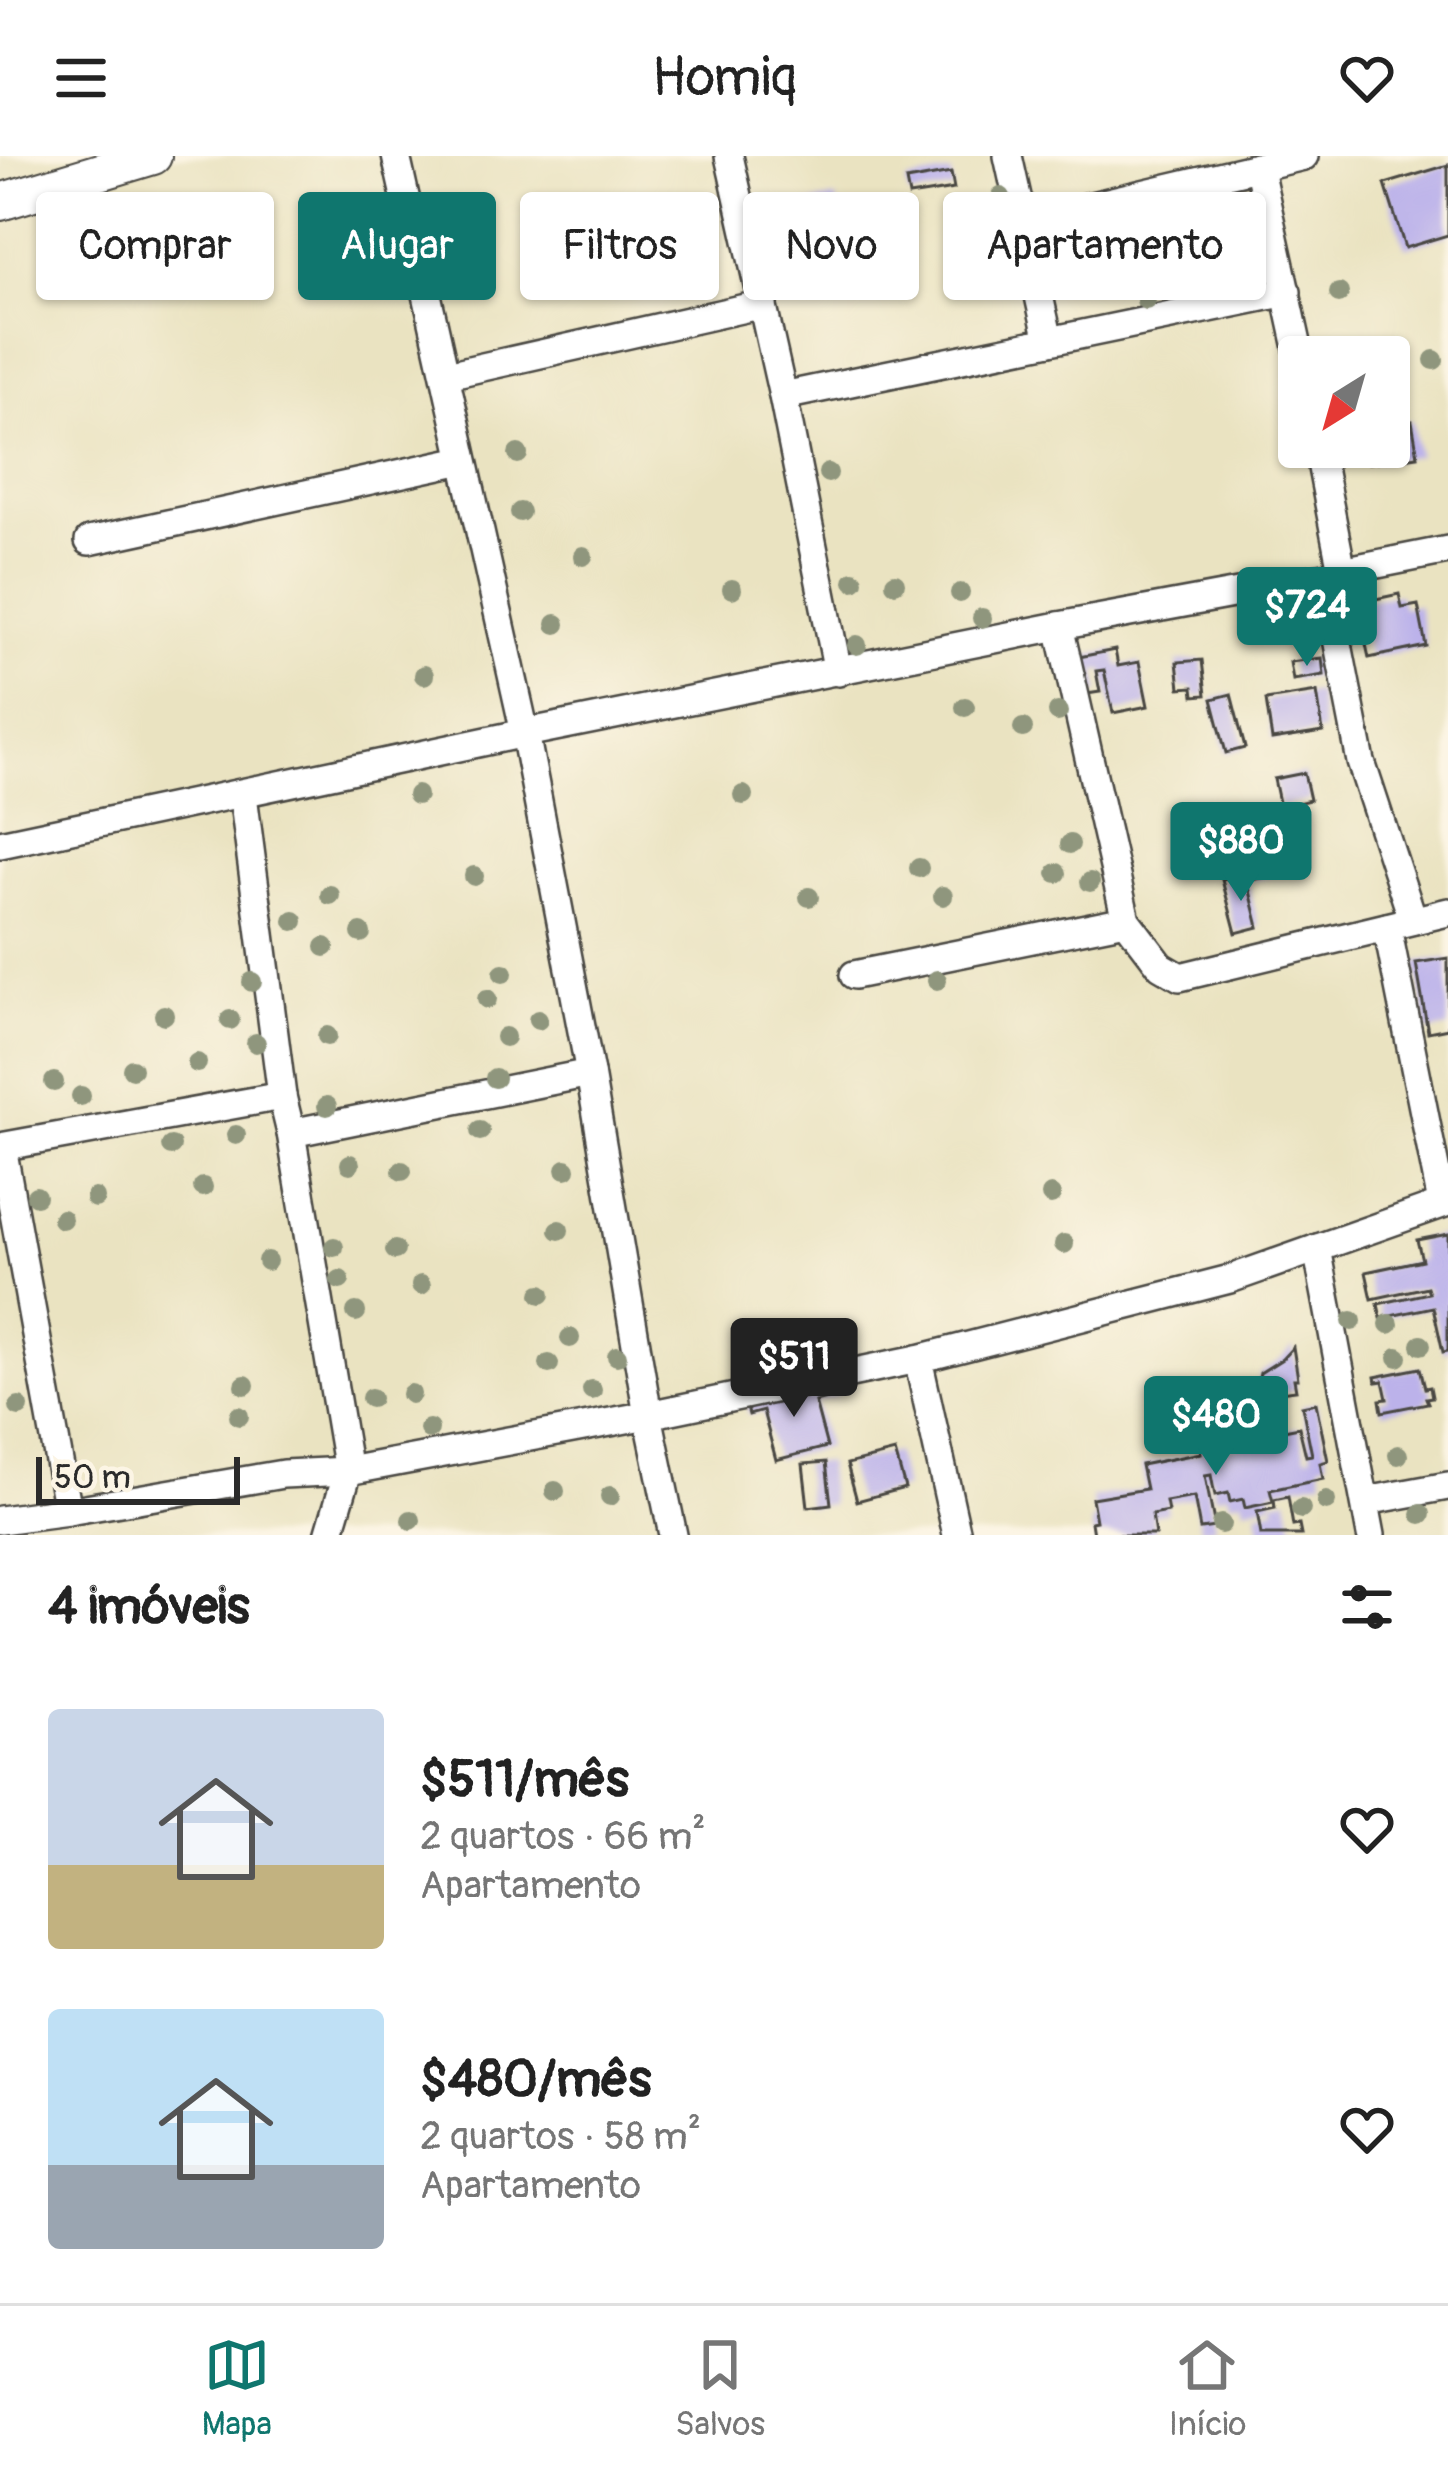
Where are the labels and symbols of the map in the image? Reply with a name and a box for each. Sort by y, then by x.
north arrow [1278,336,1410,468]
pin: $724 [1236,567,1378,669]
pin: $880 [1170,802,1312,904]
pin: $511 [723,1318,865,1420]
pin: $480 [1145,1376,1287,1478]
scale bar [36,1451,240,1504]

